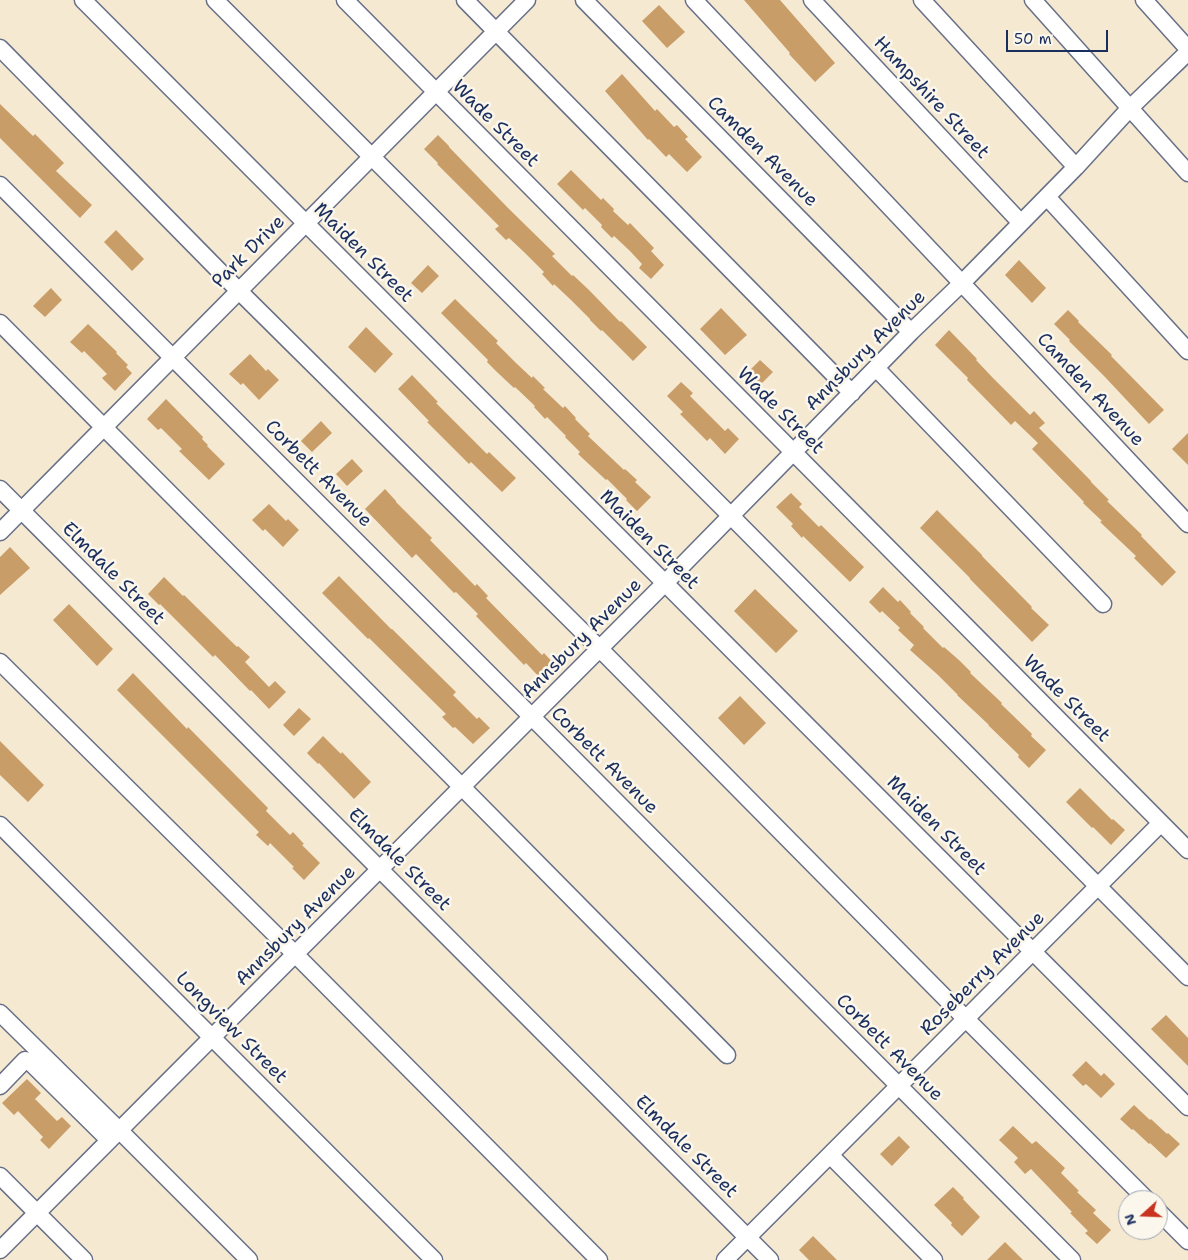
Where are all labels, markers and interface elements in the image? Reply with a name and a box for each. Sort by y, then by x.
scale bar [1008,20,1110,52]
text: 50 m [1014,29,1052,49]
street label: Hampshire Street [868,32,994,164]
street label: Wade Street [447,76,543,172]
street label: Camden Avenue [702,92,822,212]
street label: Maiden Street [308,198,418,308]
street label: Park Drive [208,211,290,293]
street label: Annsbury Avenue [801,286,931,416]
street label: Camden Avenue [1032,328,1148,452]
street label: Wade Street [732,363,828,459]
street label: Corbett Avenue [260,416,376,532]
street label: Maiden Street [594,485,704,595]
street label: Elmdale Street [57,518,169,630]
street label: Annsbury Avenue [517,574,647,704]
street label: Wade Street [1018,651,1114,747]
street label: Corbett Avenue [546,703,662,819]
street label: Maiden Street [881,771,991,881]
street label: Elmdale Street [343,804,455,916]
street label: Annsbury Avenue [231,861,361,991]
street label: Roseberry Avenue [916,907,1050,1041]
street label: Longview Street [170,967,292,1089]
street label: Corbett Avenue [831,990,947,1106]
street label: Elmdale Street [630,1091,742,1203]
north arrow [1118,1190,1168,1240]
text: N [1119,1211,1140,1228]

